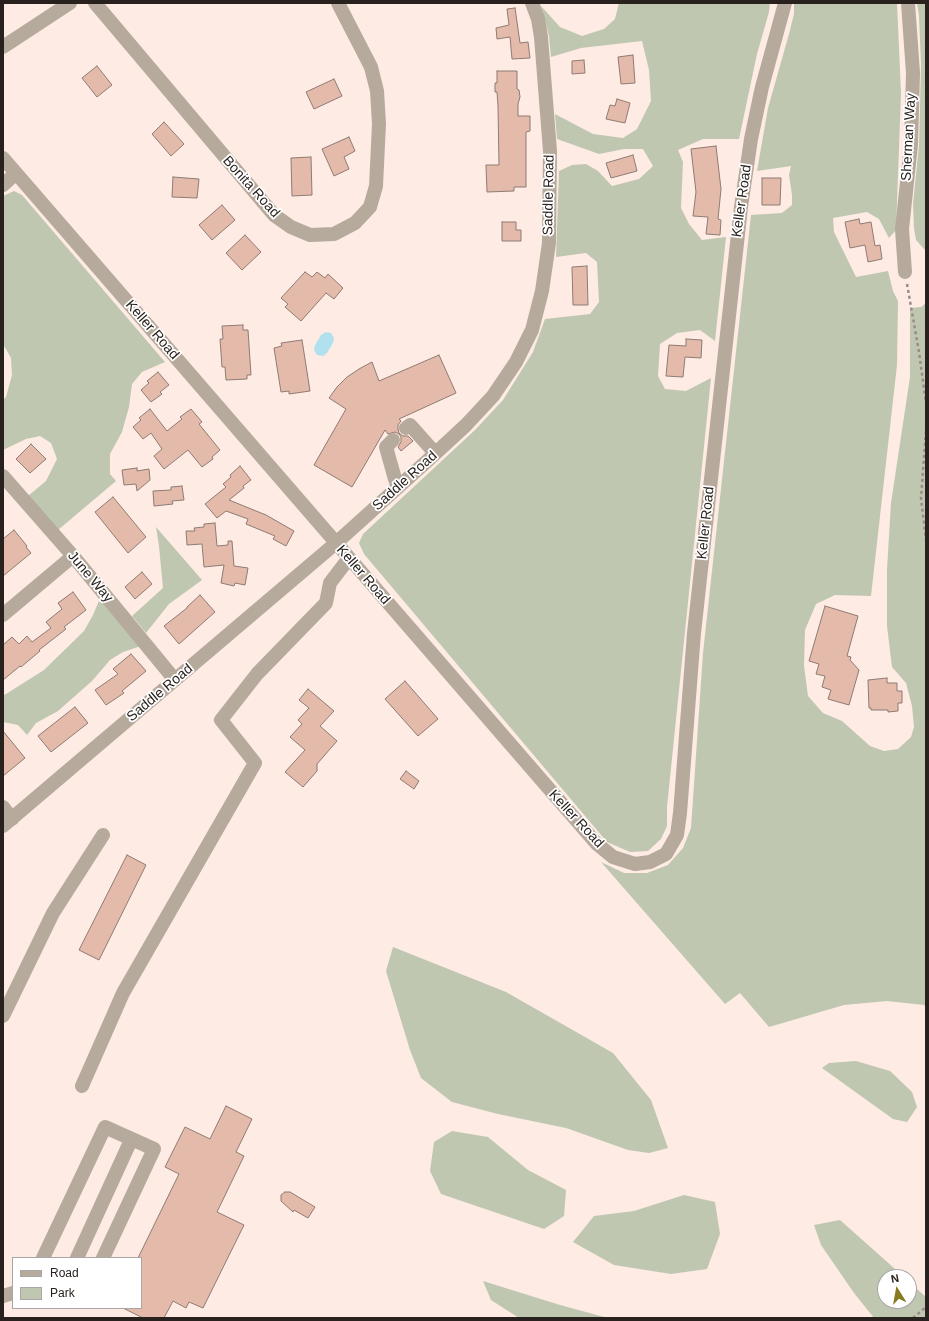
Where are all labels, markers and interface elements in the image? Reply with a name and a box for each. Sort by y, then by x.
street label: Sherman Way [898,93,920,181]
street label: Bonita Road [219,153,283,221]
street label: Saddle Road [540,154,558,236]
street label: Keller Road [729,164,755,238]
street label: Keller Road [122,297,182,363]
street label: Saddle Road [369,448,441,514]
street label: Keller Road [694,486,718,560]
street label: Keller Road [333,542,393,608]
street label: June Way [64,548,116,606]
street label: Saddle Road [124,661,196,725]
street label: Keller Road [545,787,607,851]
legend [12,1257,142,1309]
text: Road [50,1266,79,1280]
north arrow [877,1269,917,1309]
text: N [890,1272,900,1285]
text: Park [50,1286,75,1300]

